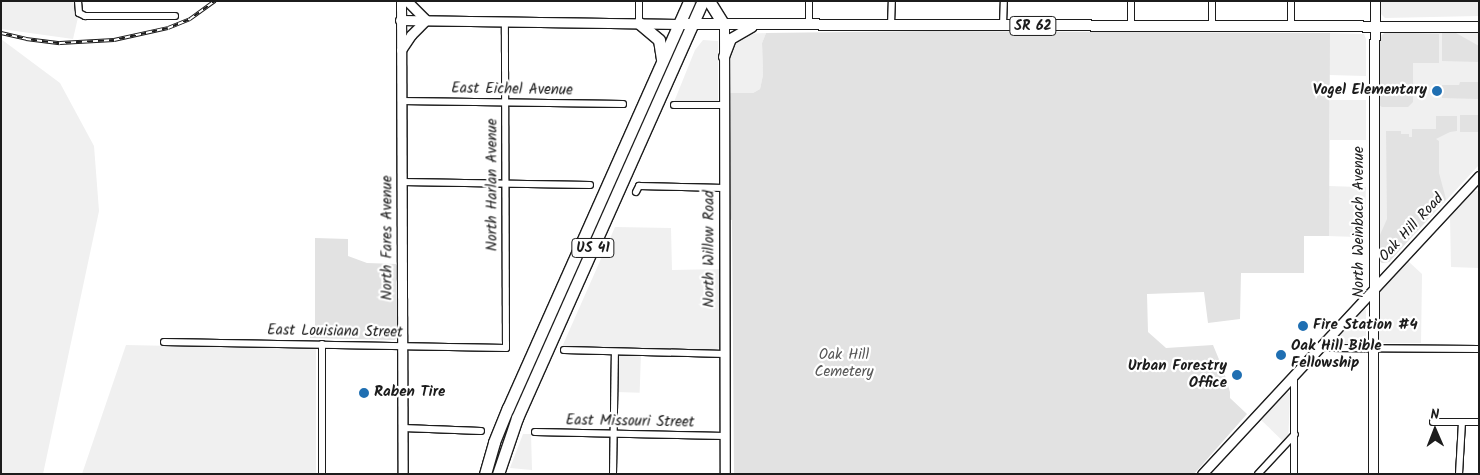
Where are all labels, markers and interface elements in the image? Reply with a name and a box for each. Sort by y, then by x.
road number: SR 62 [1009,15,1057,38]
street label: East Eichel Avenue [451,80,573,100]
place label: Vogel Elementary [1313,82,1427,100]
marker: Vogel Elementary [1431,85,1443,97]
street label: North Harlan Avenue [484,119,502,251]
street label: North Weinbach Avenue [1351,146,1369,298]
street label: North Fares Avenue [379,176,397,300]
street label: North Willow Road [701,190,719,308]
street label: Oak Hill Road [1376,190,1448,266]
road number: US 41 [570,237,616,260]
place label: Fire Station #4 [1313,317,1418,335]
marker: Fire Station #4 [1297,320,1309,332]
street label: East Louisiana Street [267,322,403,342]
place label: Oak Hill Bible Fellowship [1291,337,1382,372]
park label: Oak Hill Cemetery [815,346,873,381]
marker: Oak Hill Bible Fellowship [1275,349,1287,361]
place label: Urban Forestry Office [1128,357,1227,392]
marker: Urban Forestry Office [1231,369,1243,381]
place label: Raben Tire [374,384,445,402]
marker: Raben Tire [358,387,370,399]
text: N [1430,404,1439,426]
north arrow [1410,405,1460,455]
street label: East Missouri Street [565,412,695,432]

